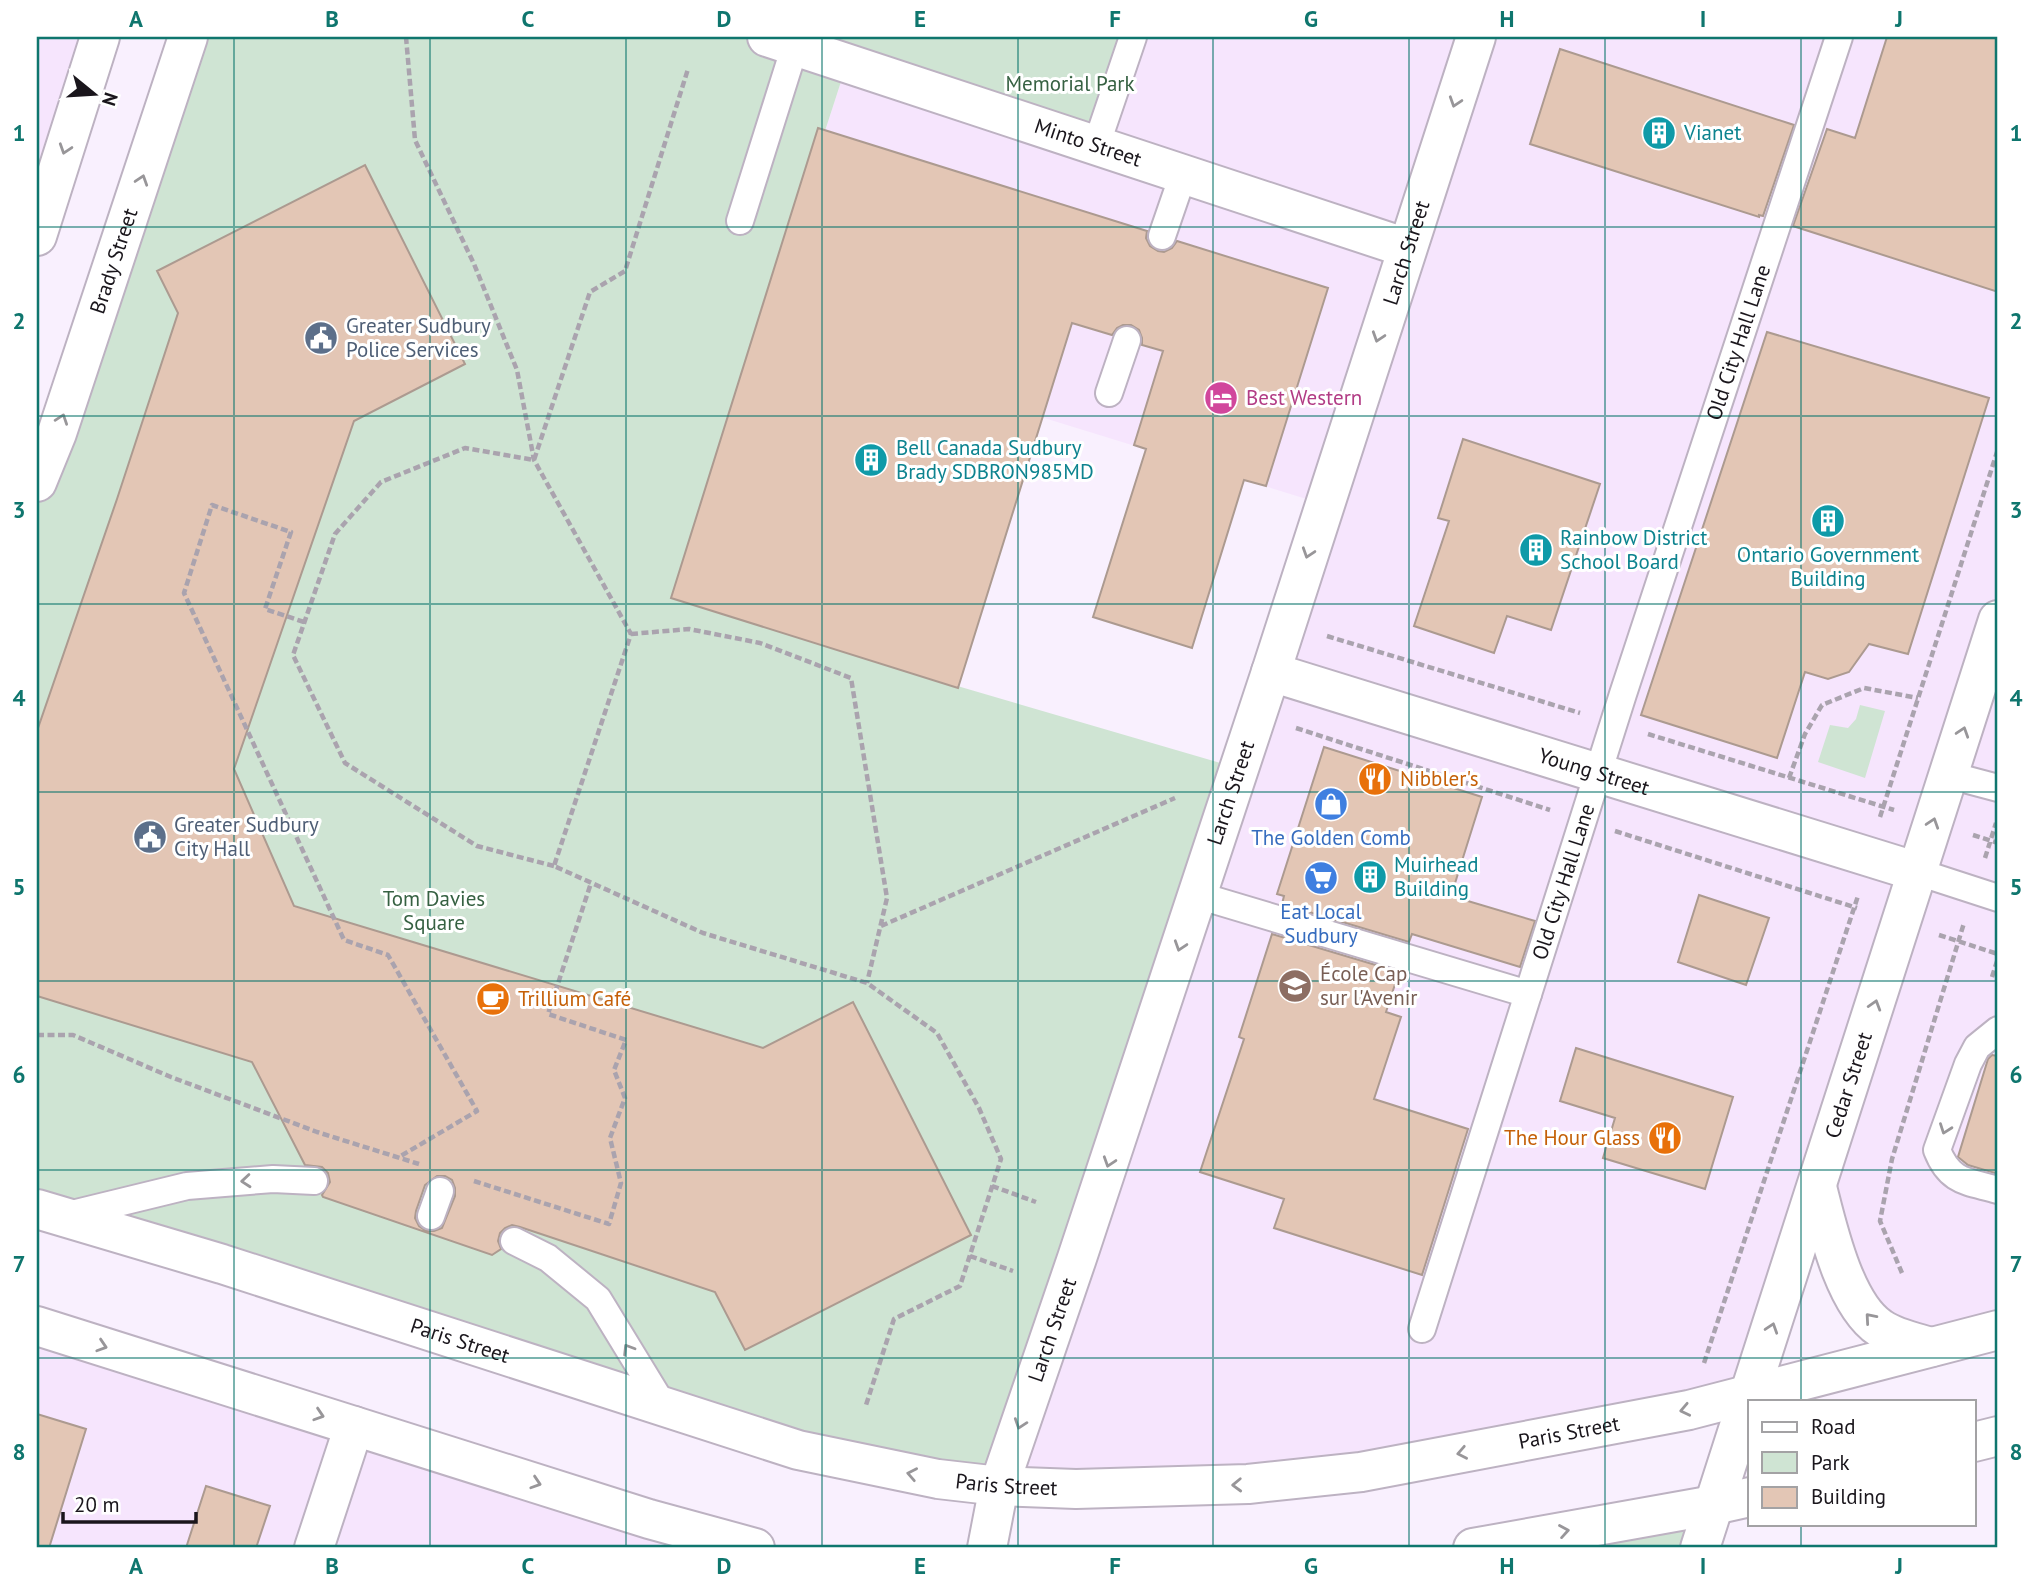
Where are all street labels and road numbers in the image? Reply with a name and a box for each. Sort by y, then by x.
street label: Minto Street [1031,112,1145,173]
street label: Larch Street [1376,197,1435,308]
street label: Brady Street [83,205,143,317]
street label: Old City Hall Lane [1700,261,1776,424]
street label: Larch Street [1201,737,1260,848]
street label: Young Street [1535,742,1653,801]
street label: Old City Hall Lane [1526,800,1600,963]
street label: Cedar Street [1818,1029,1878,1142]
street label: Larch Street [1022,1274,1082,1385]
street label: Paris Street [407,1312,513,1369]
street label: Paris Street [1516,1409,1622,1455]
street label: Paris Street [954,1467,1058,1501]

